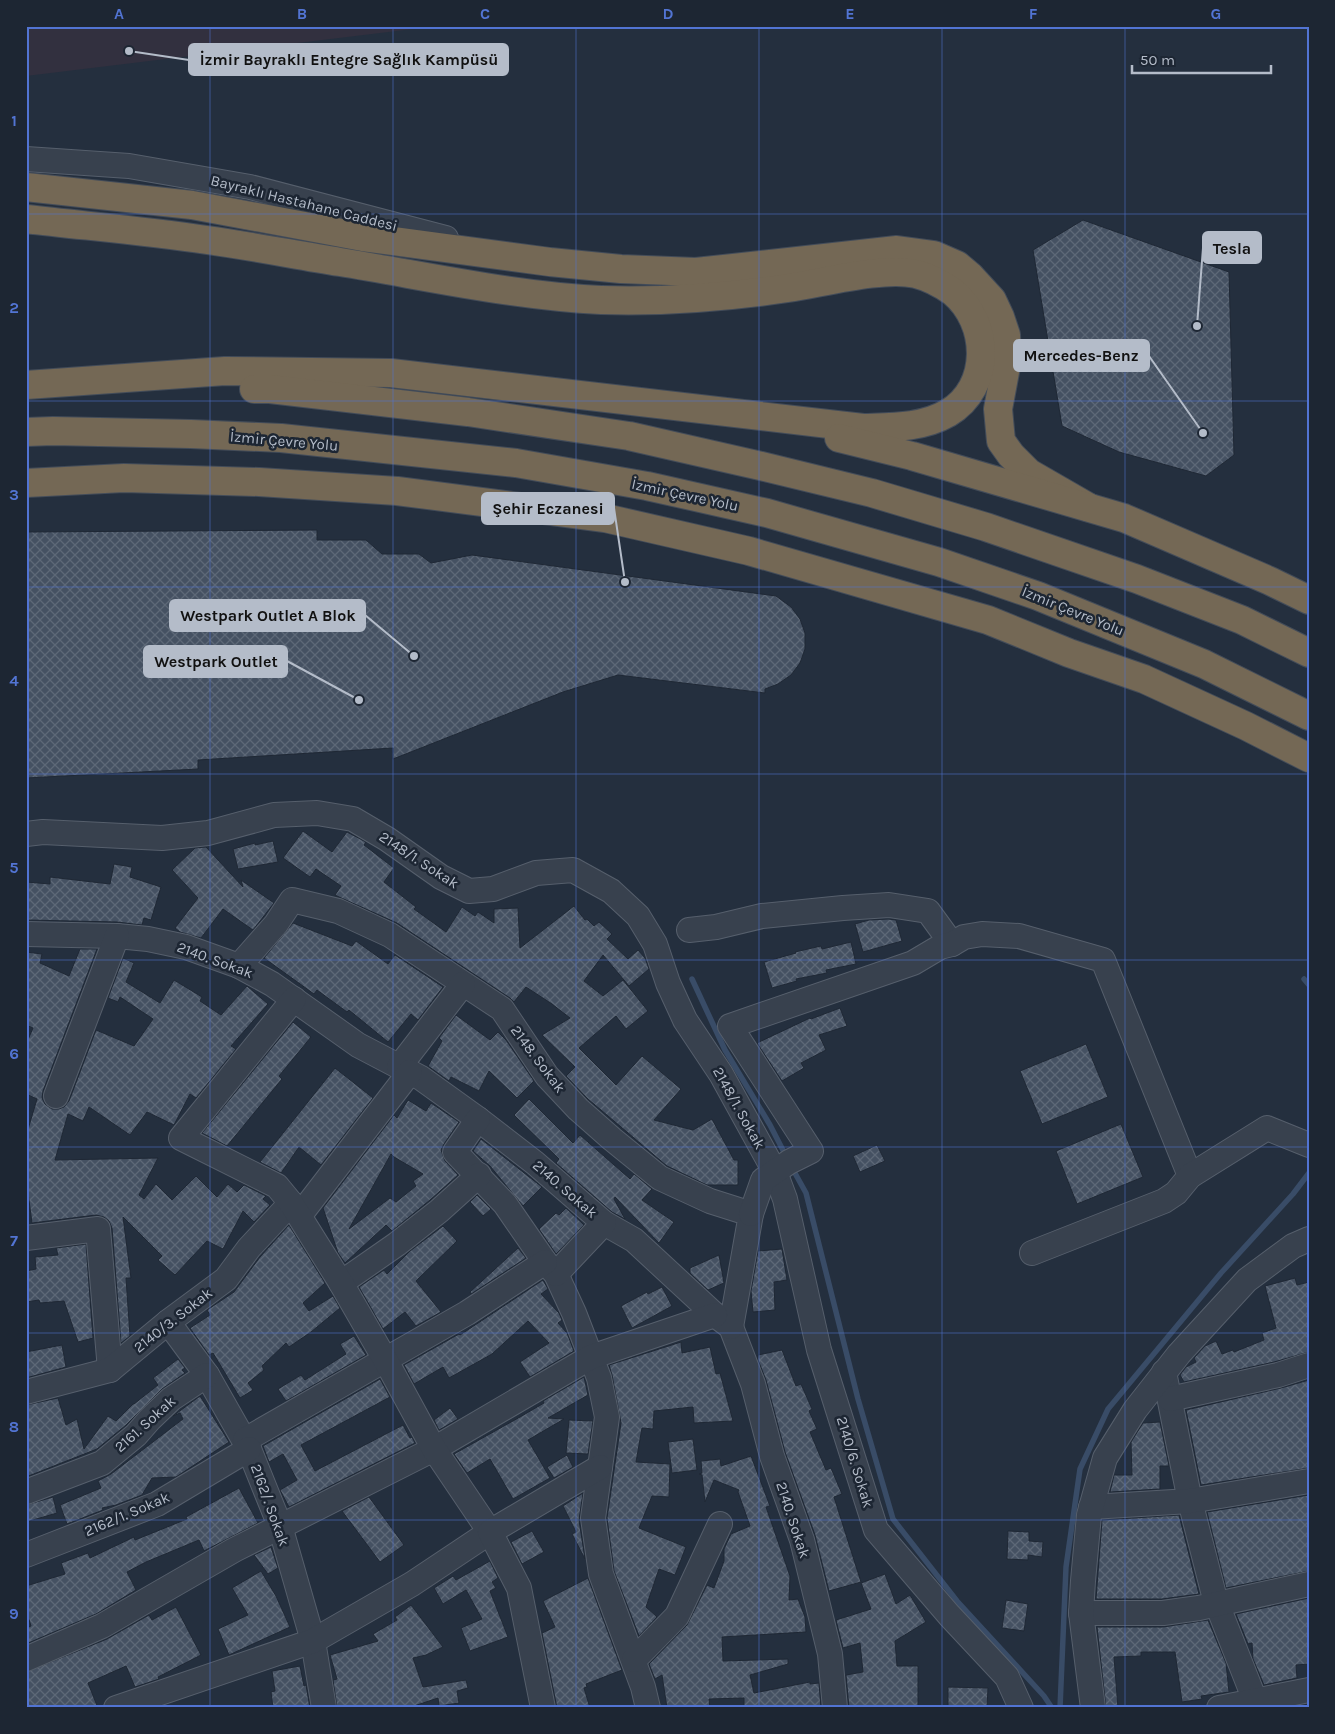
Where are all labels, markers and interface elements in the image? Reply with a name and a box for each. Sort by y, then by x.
text: A [114,4,124,23]
text: B [297,4,307,23]
text: C [480,4,490,23]
text: D [663,4,674,23]
text: E [845,4,855,23]
text: F [1029,4,1038,23]
text: G [1211,4,1221,23]
scale bar [1132,42,1271,74]
callout: İzmir Bayraklı Entegre Sağlık Kampüsü [189,44,508,75]
text: İzmir Bayraklı Entegre Sağlık Kampüsü [200,50,498,69]
text: 50 m [1140,51,1175,69]
text: 1 [11,111,17,130]
street label: Bayraklı Hastahane Caddesi [209,171,399,235]
callout: Tesla [1203,232,1261,263]
text: Tesla [1213,239,1251,258]
text: 2 [9,298,19,317]
callout: Mercedes-Benz [1014,340,1149,371]
text: Mercedes-Benz [1023,346,1139,365]
street label: İzmir Çevre Yolu [229,427,339,455]
street label: İzmir Çevre Yolu [630,475,740,515]
text: 3 [9,485,19,504]
callout: Şehir Eczanesi [482,493,614,524]
text: Şehir Eczanesi [492,499,604,518]
street label: İzmir Çevre Yolu [1019,582,1127,640]
callout: Westpark Outlet A Blok [170,600,365,631]
text: Westpark Outlet A Blok [180,606,356,625]
callout: Westpark Outlet [144,646,287,677]
text: Westpark Outlet [154,652,278,671]
text: 4 [9,671,19,690]
street label: 2148/1. Sokak [376,828,462,892]
text: 5 [9,858,19,877]
street label: 2140. Sokak [175,938,255,982]
street label: 2148. Sokak [507,1022,569,1096]
text: 6 [9,1044,19,1063]
street label: 2148/1. Sokak [709,1064,769,1152]
street label: 2140. Sokak [529,1156,601,1222]
text: 7 [10,1231,18,1250]
street label: 2140/3. Sokak [130,1284,216,1356]
street label: 2161. Sokak [111,1392,179,1456]
street label: 2140/6. Sokak [833,1414,877,1510]
text: 8 [9,1417,19,1436]
street label: 2162/. Sokak [247,1461,293,1549]
street label: 2140. Sokak [772,1479,814,1561]
street label: 2162/1. Sokak [82,1488,172,1540]
text: 9 [9,1604,19,1623]

